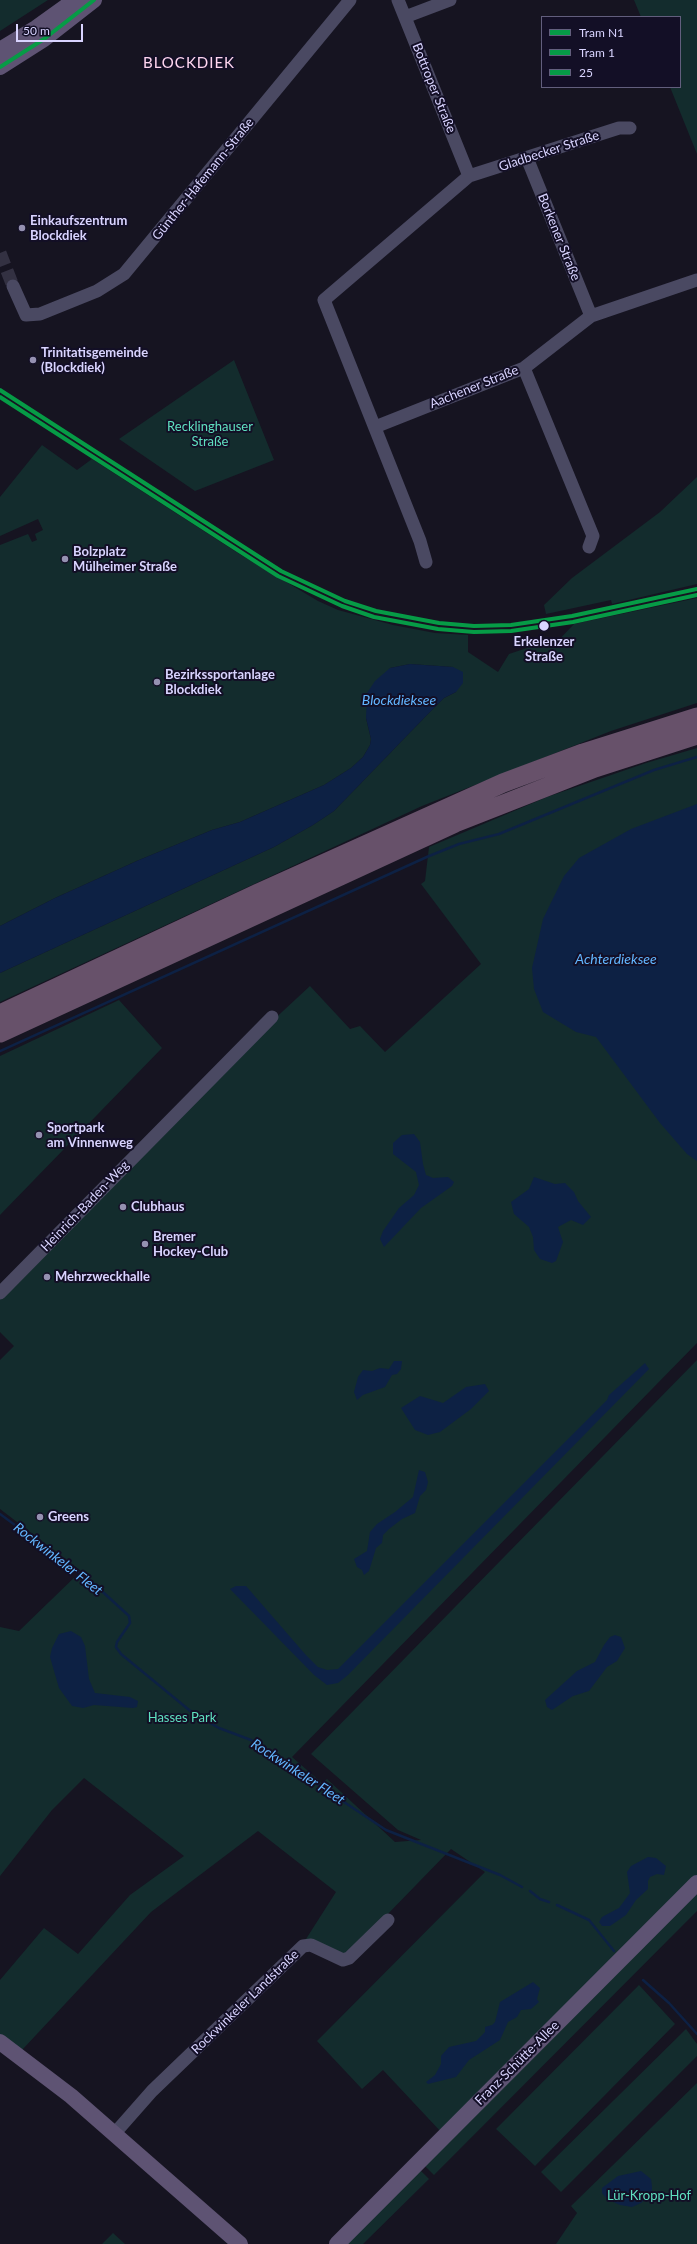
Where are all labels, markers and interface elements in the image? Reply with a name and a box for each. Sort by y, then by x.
scale bar [18,16,85,42]
legend [541,16,681,88]
text: 50 m [23,23,50,38]
text: Tram N1 [579,25,624,40]
street label: Bottroper Straße [409,41,459,135]
text: Tram 1 [579,45,615,60]
district label: BLOCKDIEK [143,54,235,72]
text: 25 [579,65,593,80]
street label: Günther-Hafemann-Straße [149,115,257,243]
street label: Gladbecker Straße [497,127,601,175]
street label: Borkener Straße [534,191,584,283]
place label: Einkaufszentrum Blockdiek [30,213,127,244]
marker: Einkaufszentrum Blockdiek [17,223,27,233]
place label: Trinitatisgemeinde (Blockdiek) [41,345,148,376]
marker: Trinitatisgemeinde (Blockdiek) [28,355,38,365]
street label: Aachener Straße [427,362,521,412]
park label: Recklinghauser Straße [167,419,253,450]
place label: Bolzplatz Mülheimer Straße [73,544,177,575]
marker: Bolzplatz Mülheimer Straße [60,554,70,564]
marker: Erkelenzer Straße [537,619,551,633]
place label: Erkelenzer Straße [514,634,574,665]
place label: Bezirkssportanlage Blockdiek [165,667,275,698]
marker: Bezirkssportanlage Blockdiek [152,677,162,687]
water label: Blockdieksee [362,692,436,708]
water label: Achterdieksee [575,951,657,967]
place label: Sportpark am Vinnenweg [47,1120,133,1151]
marker: Sportpark am Vinnenweg [34,1130,44,1140]
street label: Heinrich-Baden-Weg [38,1157,132,1255]
place label: Clubhaus [131,1199,185,1215]
marker: Clubhaus [118,1202,128,1212]
place label: Bremer Hockey-Club [153,1229,228,1260]
marker: Bremer Hockey-Club [140,1239,150,1249]
place label: Mehrzweckhalle [55,1269,150,1285]
marker: Mehrzweckhalle [42,1272,52,1282]
place label: Greens [48,1509,89,1525]
marker: Greens [35,1512,45,1522]
water label: Rockwinkeler Fleet [10,1519,106,1599]
park label: Hasses Park [148,1710,216,1726]
water label: Rockwinkeler Fleet [248,1735,348,1809]
street label: Rockwinkeler Landstraße [188,1947,302,2057]
street label: Franz-Schütte-Allee [472,2018,562,2108]
park label: Lür-Kropp-Hof [607,2188,691,2204]

